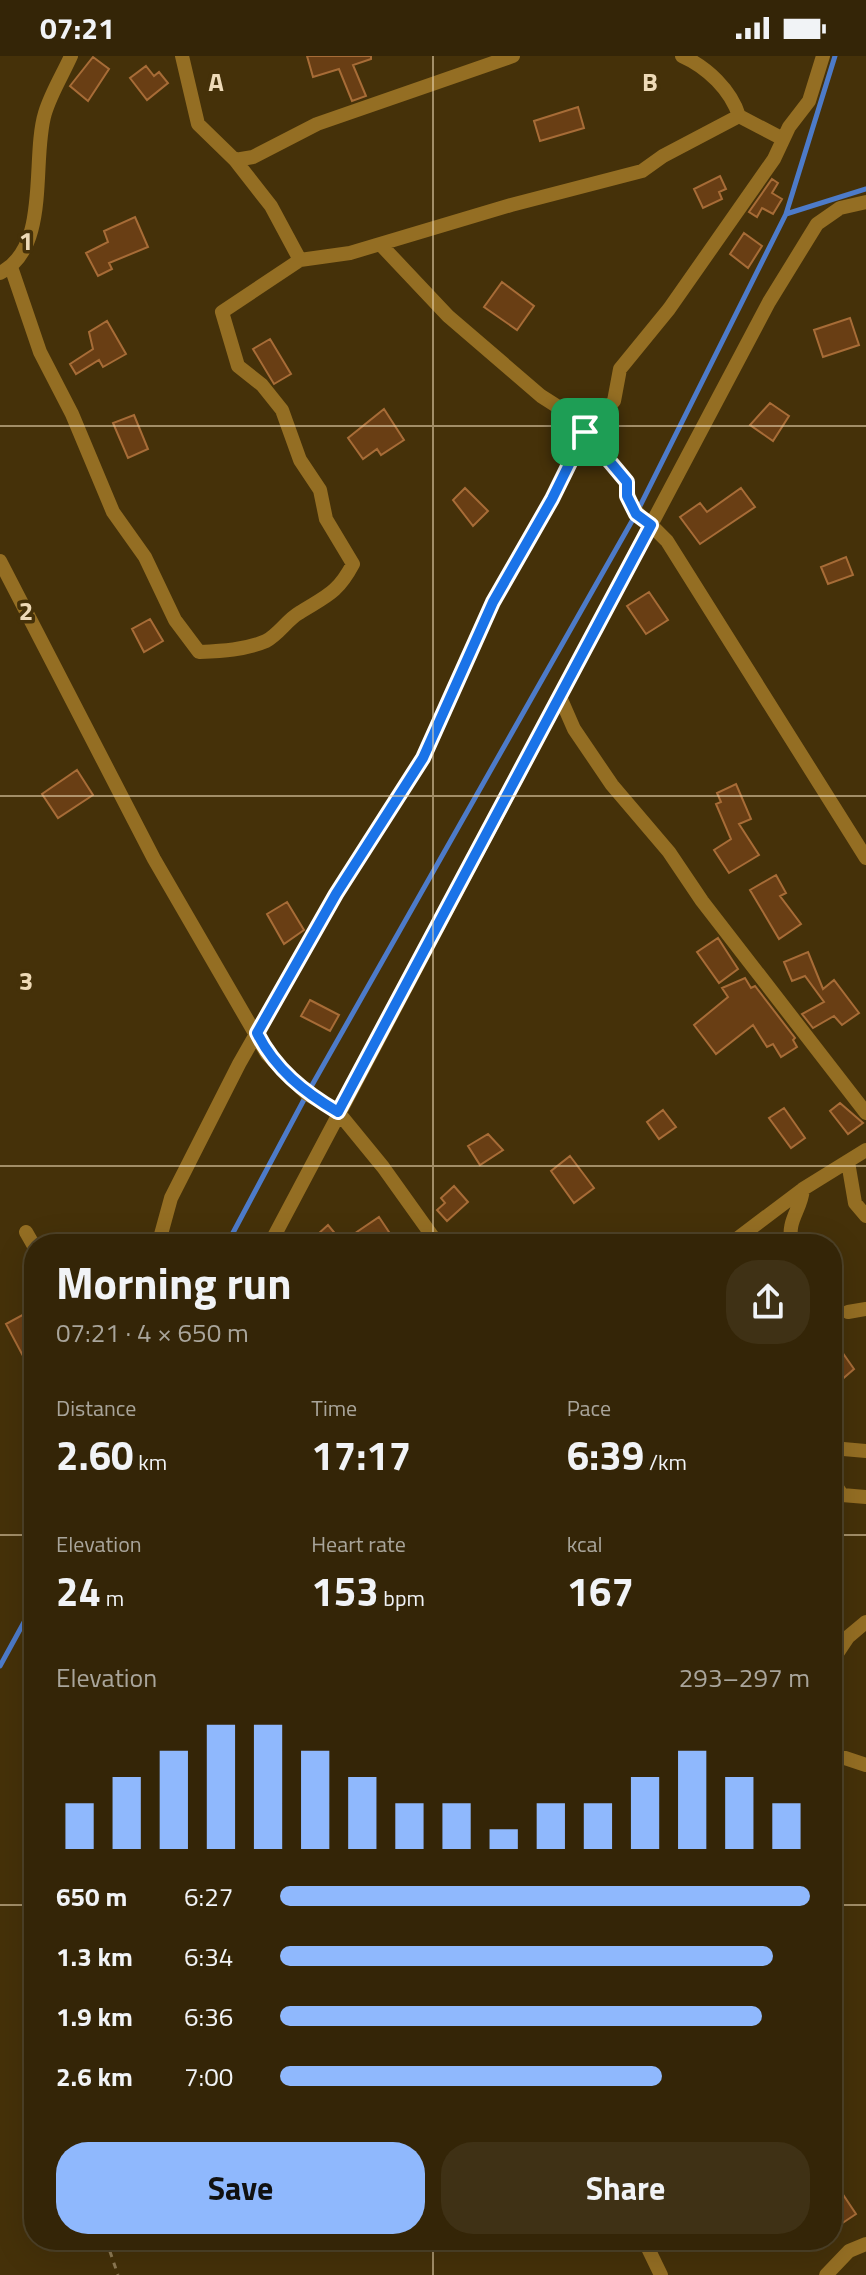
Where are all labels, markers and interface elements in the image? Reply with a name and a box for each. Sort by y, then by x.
text: 07:21 [40,5,115,51]
text: A [208,62,224,101]
text: B [642,62,658,101]
text: 1 [19,221,33,260]
pin [551,398,619,466]
icon: arrive [563,410,607,454]
text: 2 [19,591,33,630]
text: 3 [19,961,33,1000]
text: Morning run [56,1249,292,1316]
button: share [726,1260,810,1344]
text: 07:21 · 4 × 650 m [56,1313,249,1352]
text: Distance [56,1391,136,1425]
text: Time [311,1391,357,1425]
text: Pace [567,1391,611,1425]
text: 2.60 [56,1425,133,1486]
text: 17:17 [311,1425,411,1486]
text: 6:39 [567,1425,644,1486]
text: km [133,1445,167,1479]
text: /km [644,1445,687,1479]
text: Elevation [56,1527,142,1561]
text: Heart rate [311,1527,406,1561]
text: kcal [567,1527,603,1561]
text: 24 [56,1561,101,1622]
text: 153 [311,1561,379,1622]
text: 167 [567,1561,634,1622]
text: m [101,1581,124,1615]
text: bpm [379,1581,425,1615]
text: Elevation [56,1658,157,1697]
text: 293–297 m [679,1658,810,1697]
text: 650 m [56,1877,127,1916]
text: 6:27 [184,1877,233,1916]
text: 1.3 km [56,1937,133,1976]
text: 6:34 [184,1937,233,1976]
text: 1.9 km [56,1997,133,2036]
text: 6:36 [184,1997,233,2036]
text: 2.6 km [56,2057,133,2096]
text: 7:00 [184,2057,233,2096]
button: Save [56,2142,425,2234]
button: Share [441,2142,810,2234]

